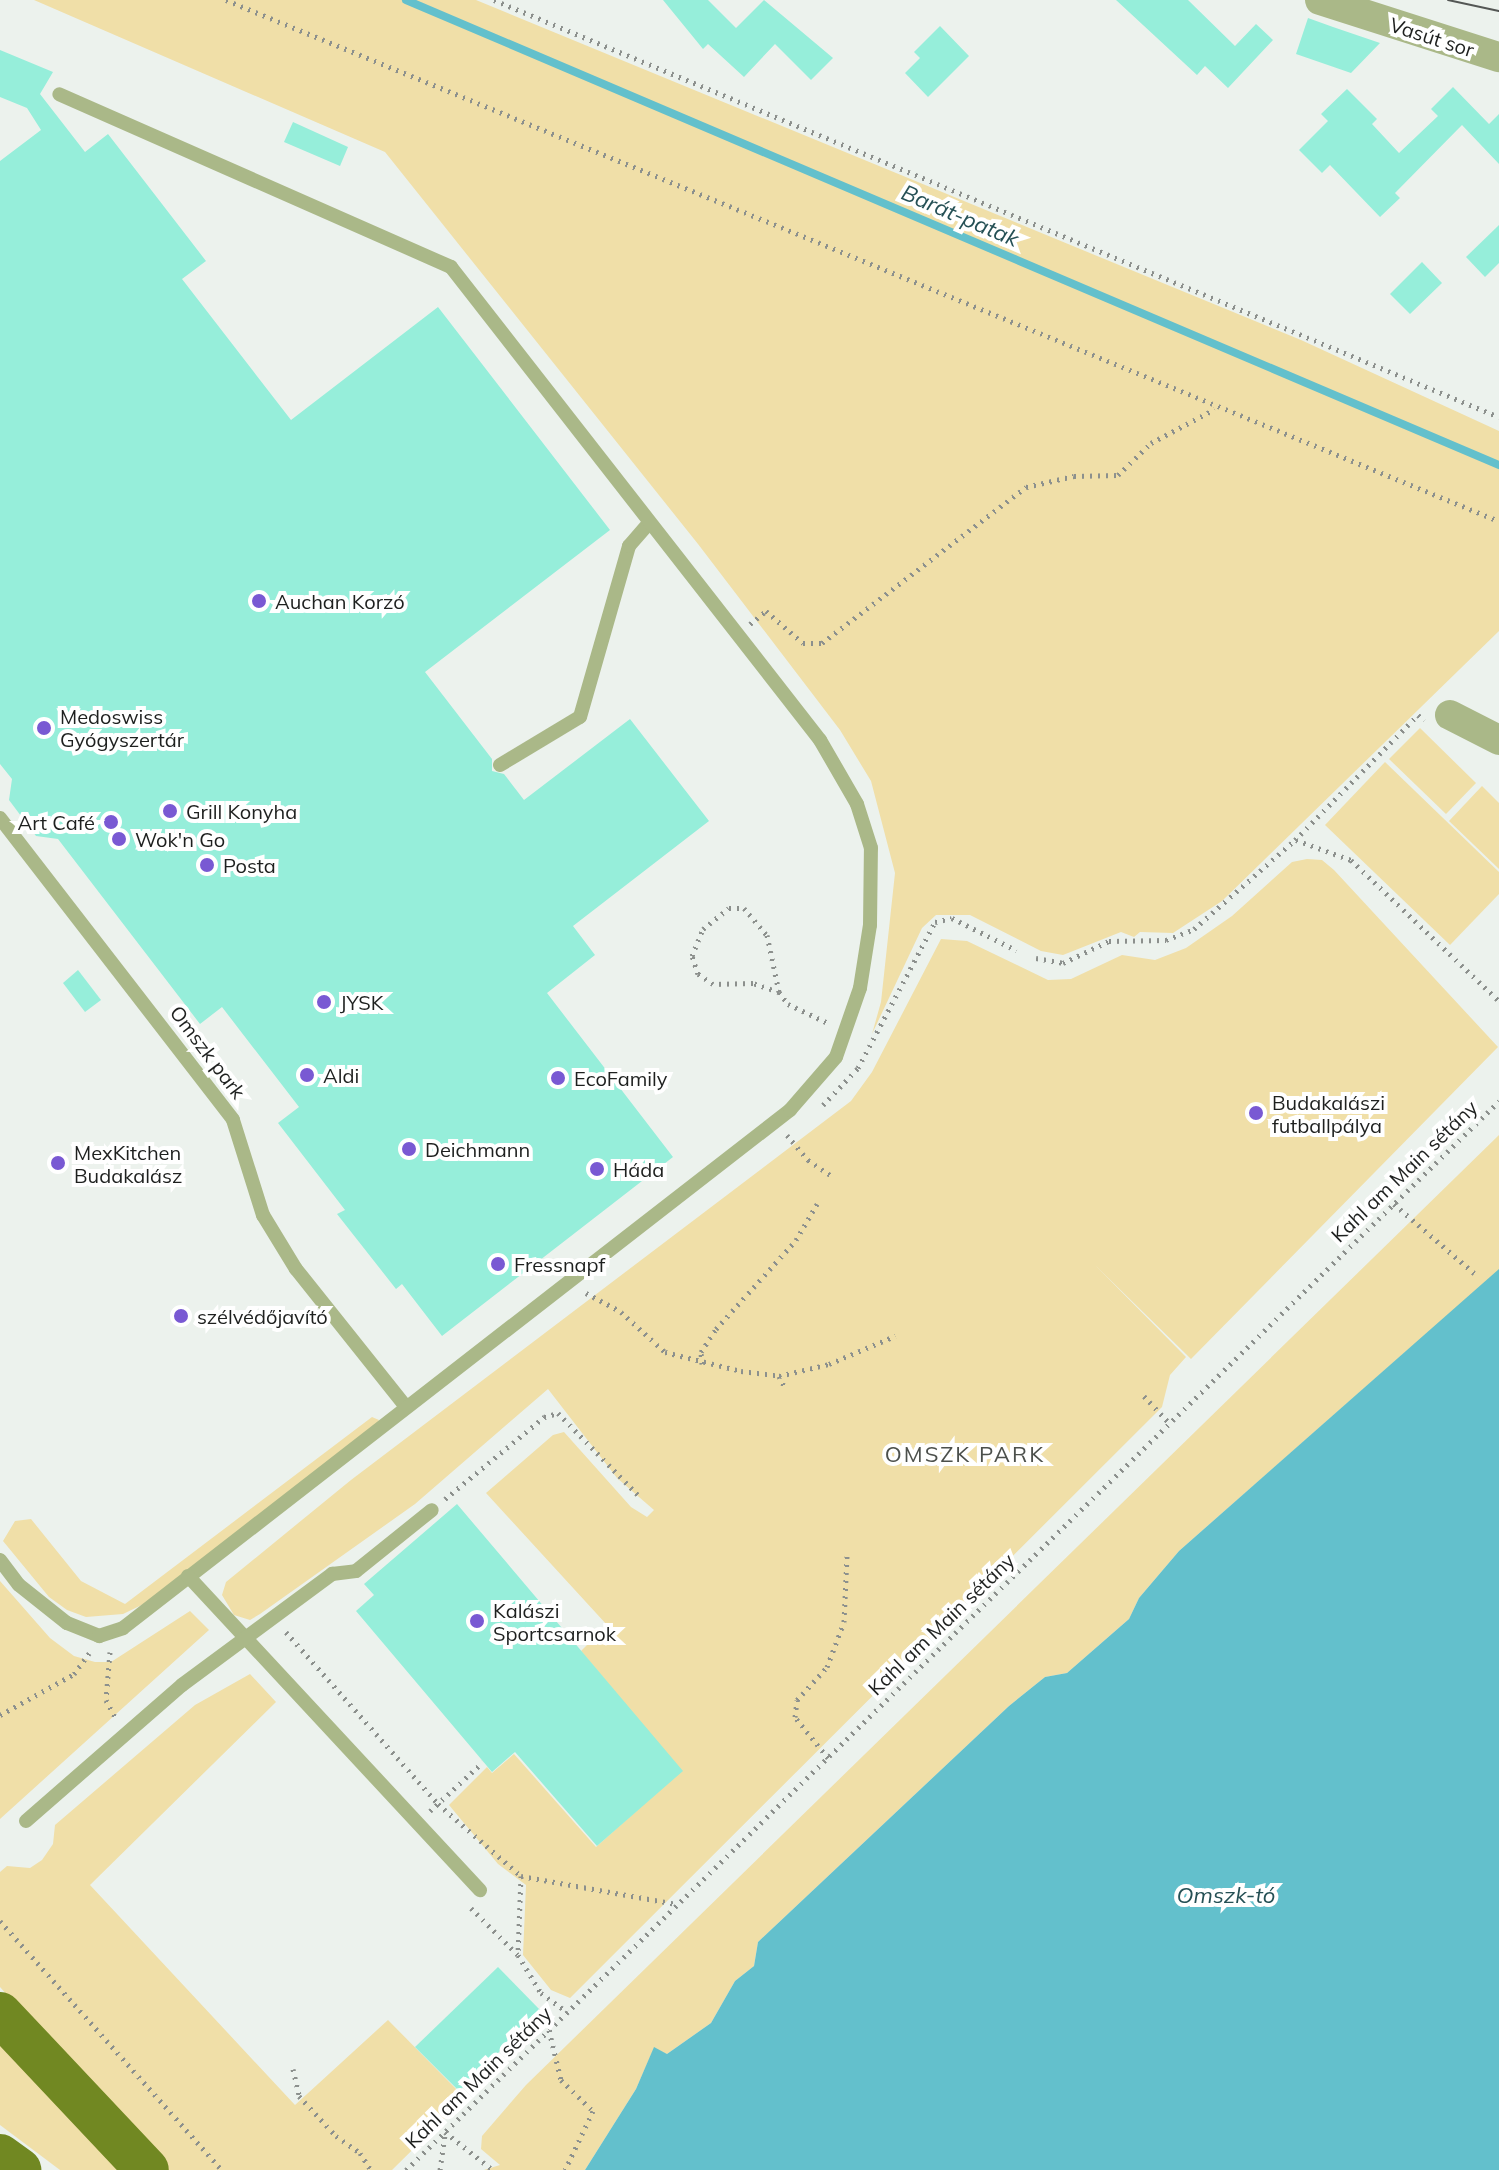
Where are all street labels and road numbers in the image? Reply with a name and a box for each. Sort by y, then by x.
street label: Vasút sor [1387,12,1477,62]
street label: Omszk park [165,1001,251,1103]
street label: Kahl am Main sétány [1326,1095,1482,1247]
street label: Kahl am Main sétány [863,1548,1019,1700]
street label: Kahl am Main sétány [400,2001,556,2153]

